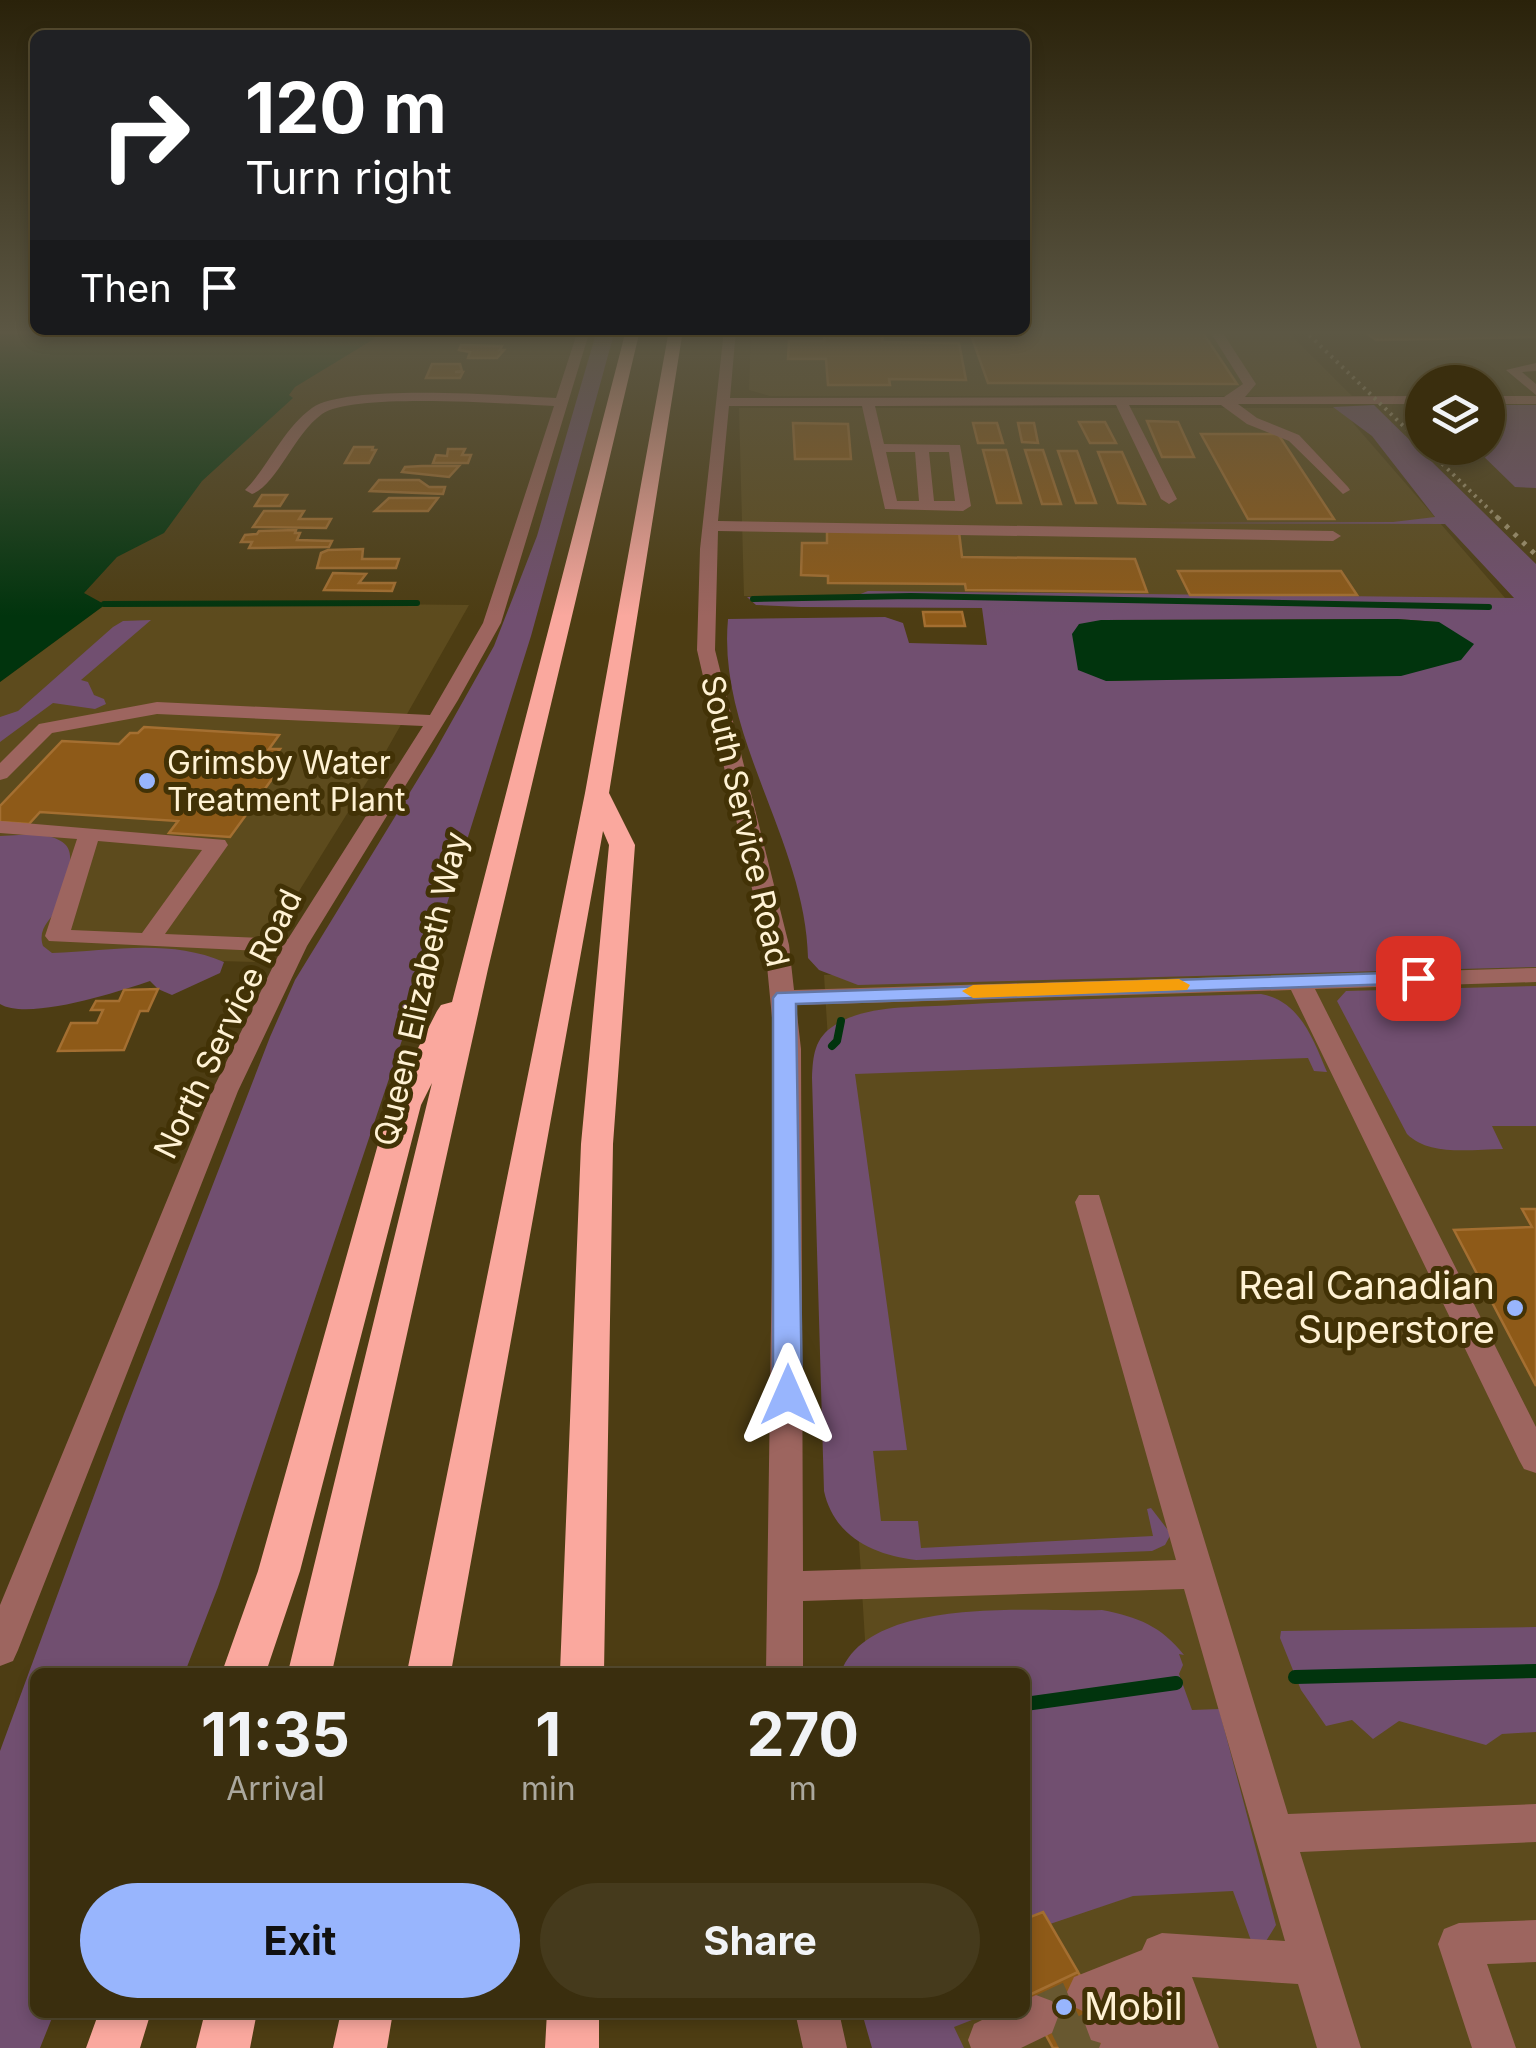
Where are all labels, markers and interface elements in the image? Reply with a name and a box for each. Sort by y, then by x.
text: 120 m [245,65,447,150]
icon: right [80,70,210,200]
text: Turn right [245,150,452,205]
icon: arrive [192,260,247,315]
text: Then [80,265,172,311]
map controls [1405,365,1505,465]
button: layers [1405,365,1505,465]
street label: South Service Road [693,672,798,970]
place label: Grimsby Water Treatment Plant [167,743,405,819]
marker: Grimsby Water Treatment Plant [136,770,158,792]
street label: Queen Elizabeth Way [365,828,476,1150]
street label: North Service Road [145,883,310,1165]
pin [1376,936,1461,1021]
icon: arrive [1391,951,1446,1006]
place label: Real Canadian Superstore [1238,1262,1495,1352]
marker: Real Canadian Superstore [1504,1297,1526,1319]
position arrow [736,1343,840,1447]
text: 11:35 [201,1698,350,1770]
text: 1 [535,1698,561,1770]
text: 270 [747,1698,859,1770]
text: Arrival [226,1769,325,1808]
text: min [521,1769,576,1808]
text: m [789,1769,817,1808]
button: Exit [80,1883,520,1998]
button: Share [540,1883,980,1998]
place label: Mobil [1084,1983,1183,2029]
marker: Mobil [1053,1996,1075,2018]

